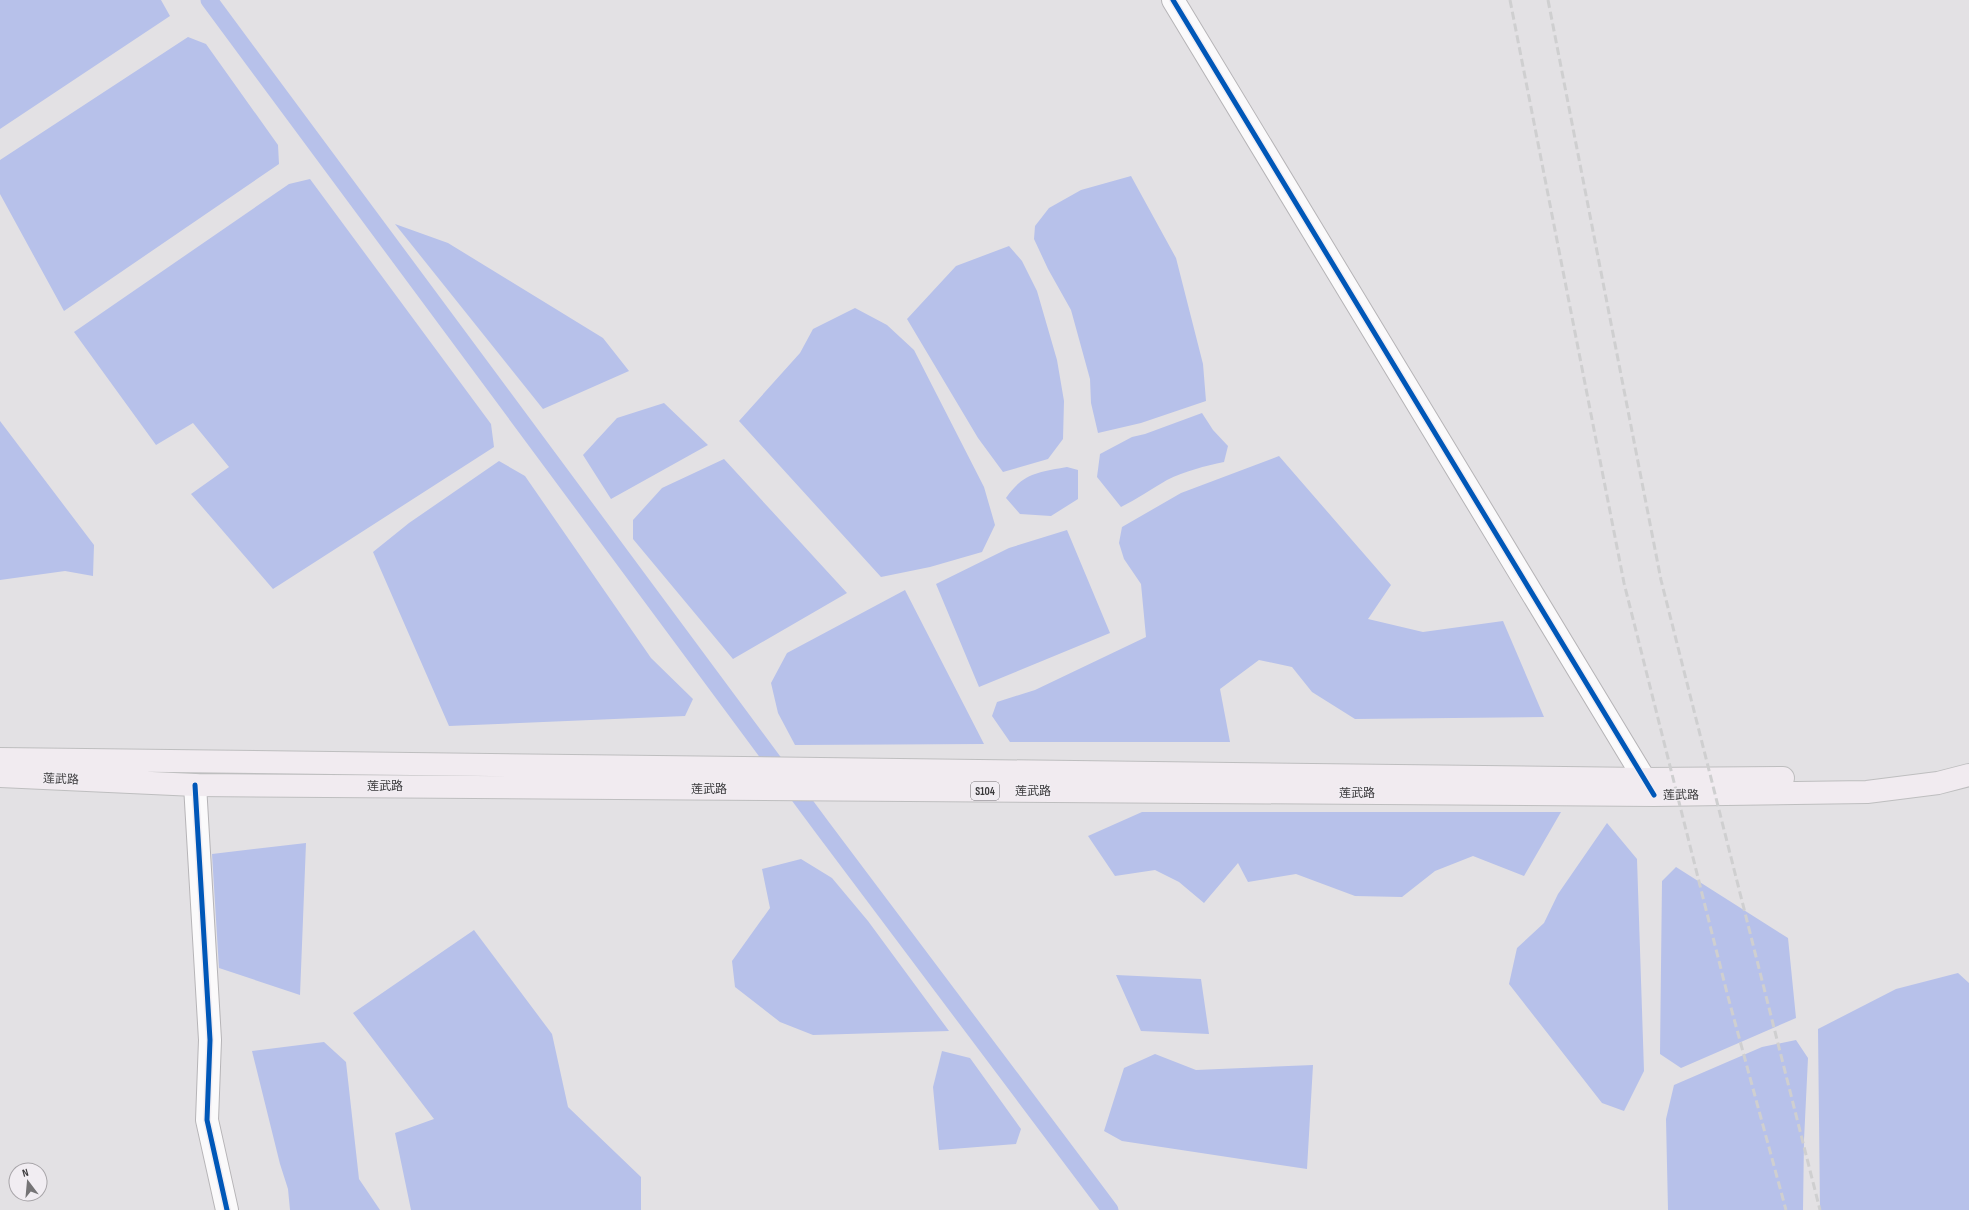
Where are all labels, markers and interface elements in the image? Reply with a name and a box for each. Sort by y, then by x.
street label: 莲武路 [43,771,79,788]
street label: 莲武路 [367,779,403,794]
street label: 莲武路 [691,782,727,797]
road number: S104 [971,782,999,800]
street label: 莲武路 [1015,784,1051,799]
street label: 莲武路 [1339,786,1375,801]
street label: 莲武路 [1663,788,1699,803]
north arrow [8,1162,48,1202]
text: N [21,1166,30,1180]

